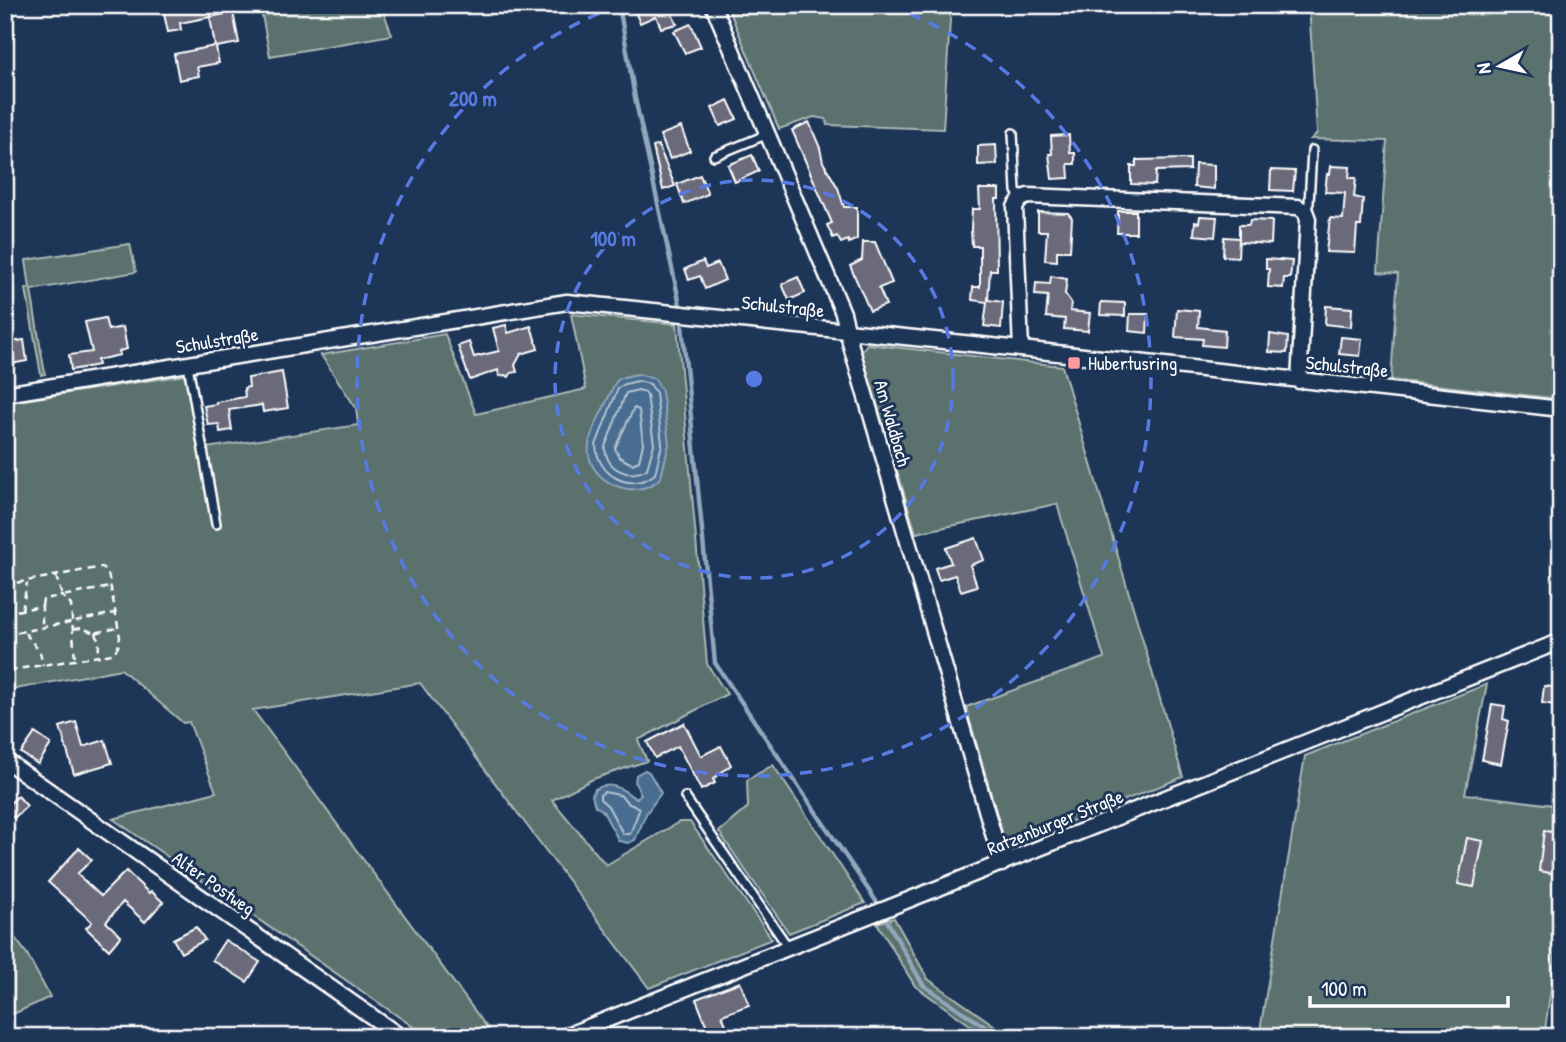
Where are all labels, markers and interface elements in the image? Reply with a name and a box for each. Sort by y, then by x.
north arrow [1464,32,1534,102]
text: N [1470,62,1497,76]
text: 200 m [449,84,497,113]
text: 100 m [590,224,636,253]
street label: Schulstraße [740,289,826,323]
street label: Schulstraße [174,321,260,359]
street label: Schulstraße [1304,349,1390,383]
place label: Hubertusring [1088,350,1177,376]
marker: Hubertusring [1066,355,1082,371]
centre of rings [742,367,766,391]
street label: Am Waldbach [868,377,918,469]
street label: Ratzenburger Straße [983,783,1127,861]
street label: Alter Postweg [167,845,261,921]
scale bar [1310,965,1508,1009]
text: 100 m [1321,974,1367,1003]

